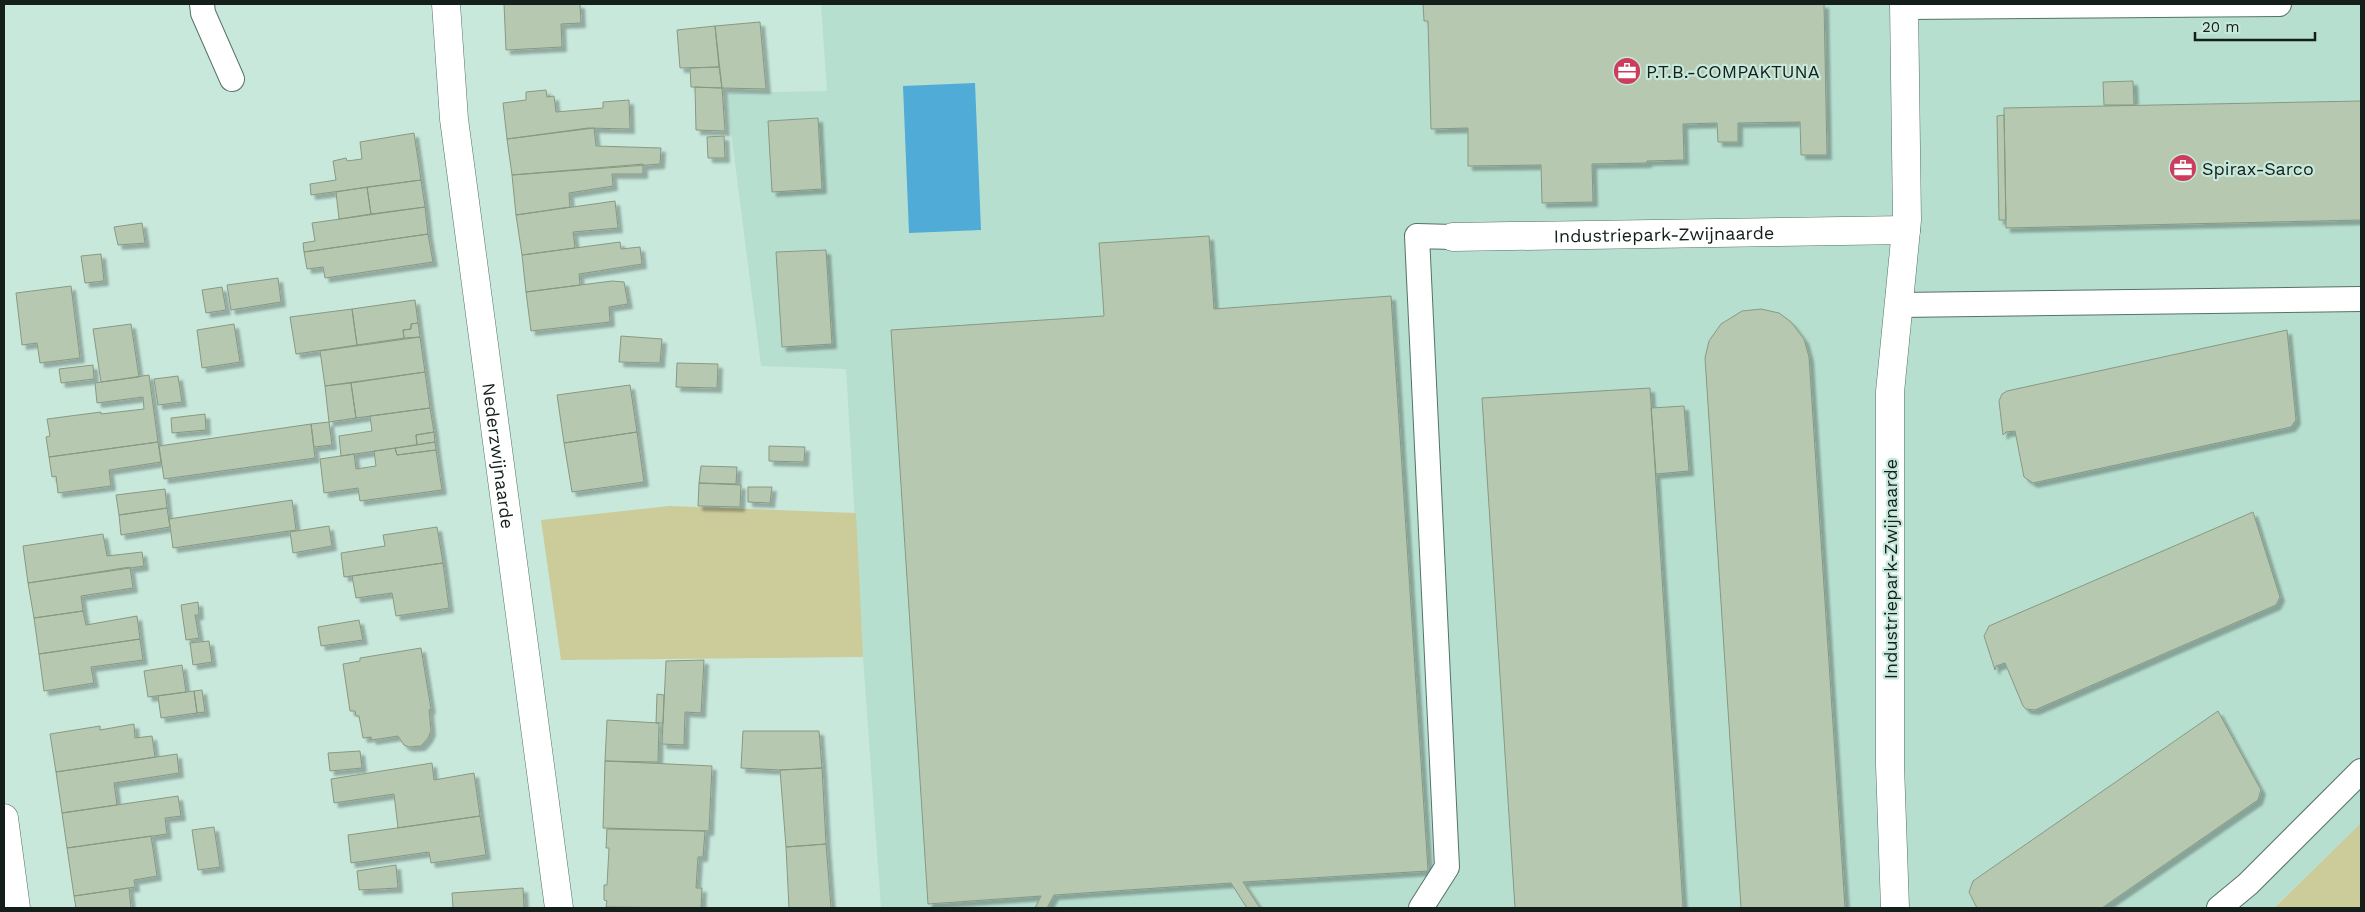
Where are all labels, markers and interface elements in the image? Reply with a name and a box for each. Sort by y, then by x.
scale bar [2195,10,2315,42]
text: 20 m [2202,18,2240,36]
office icon: P.T.B.-COMPAKTUNA [1612,56,1642,86]
place label: P.T.B.-COMPAKTUNA [1646,61,1820,82]
office icon: Spirax-Sarco [2168,153,2198,183]
place label: Spirax-Sarco [2202,158,2314,179]
street label: Industriepark-Zwijnaarde [1554,222,1774,246]
street label: Nederzwijnaarde [479,381,519,530]
street label: Industriepark-Zwijnaarde [1880,459,1901,679]

